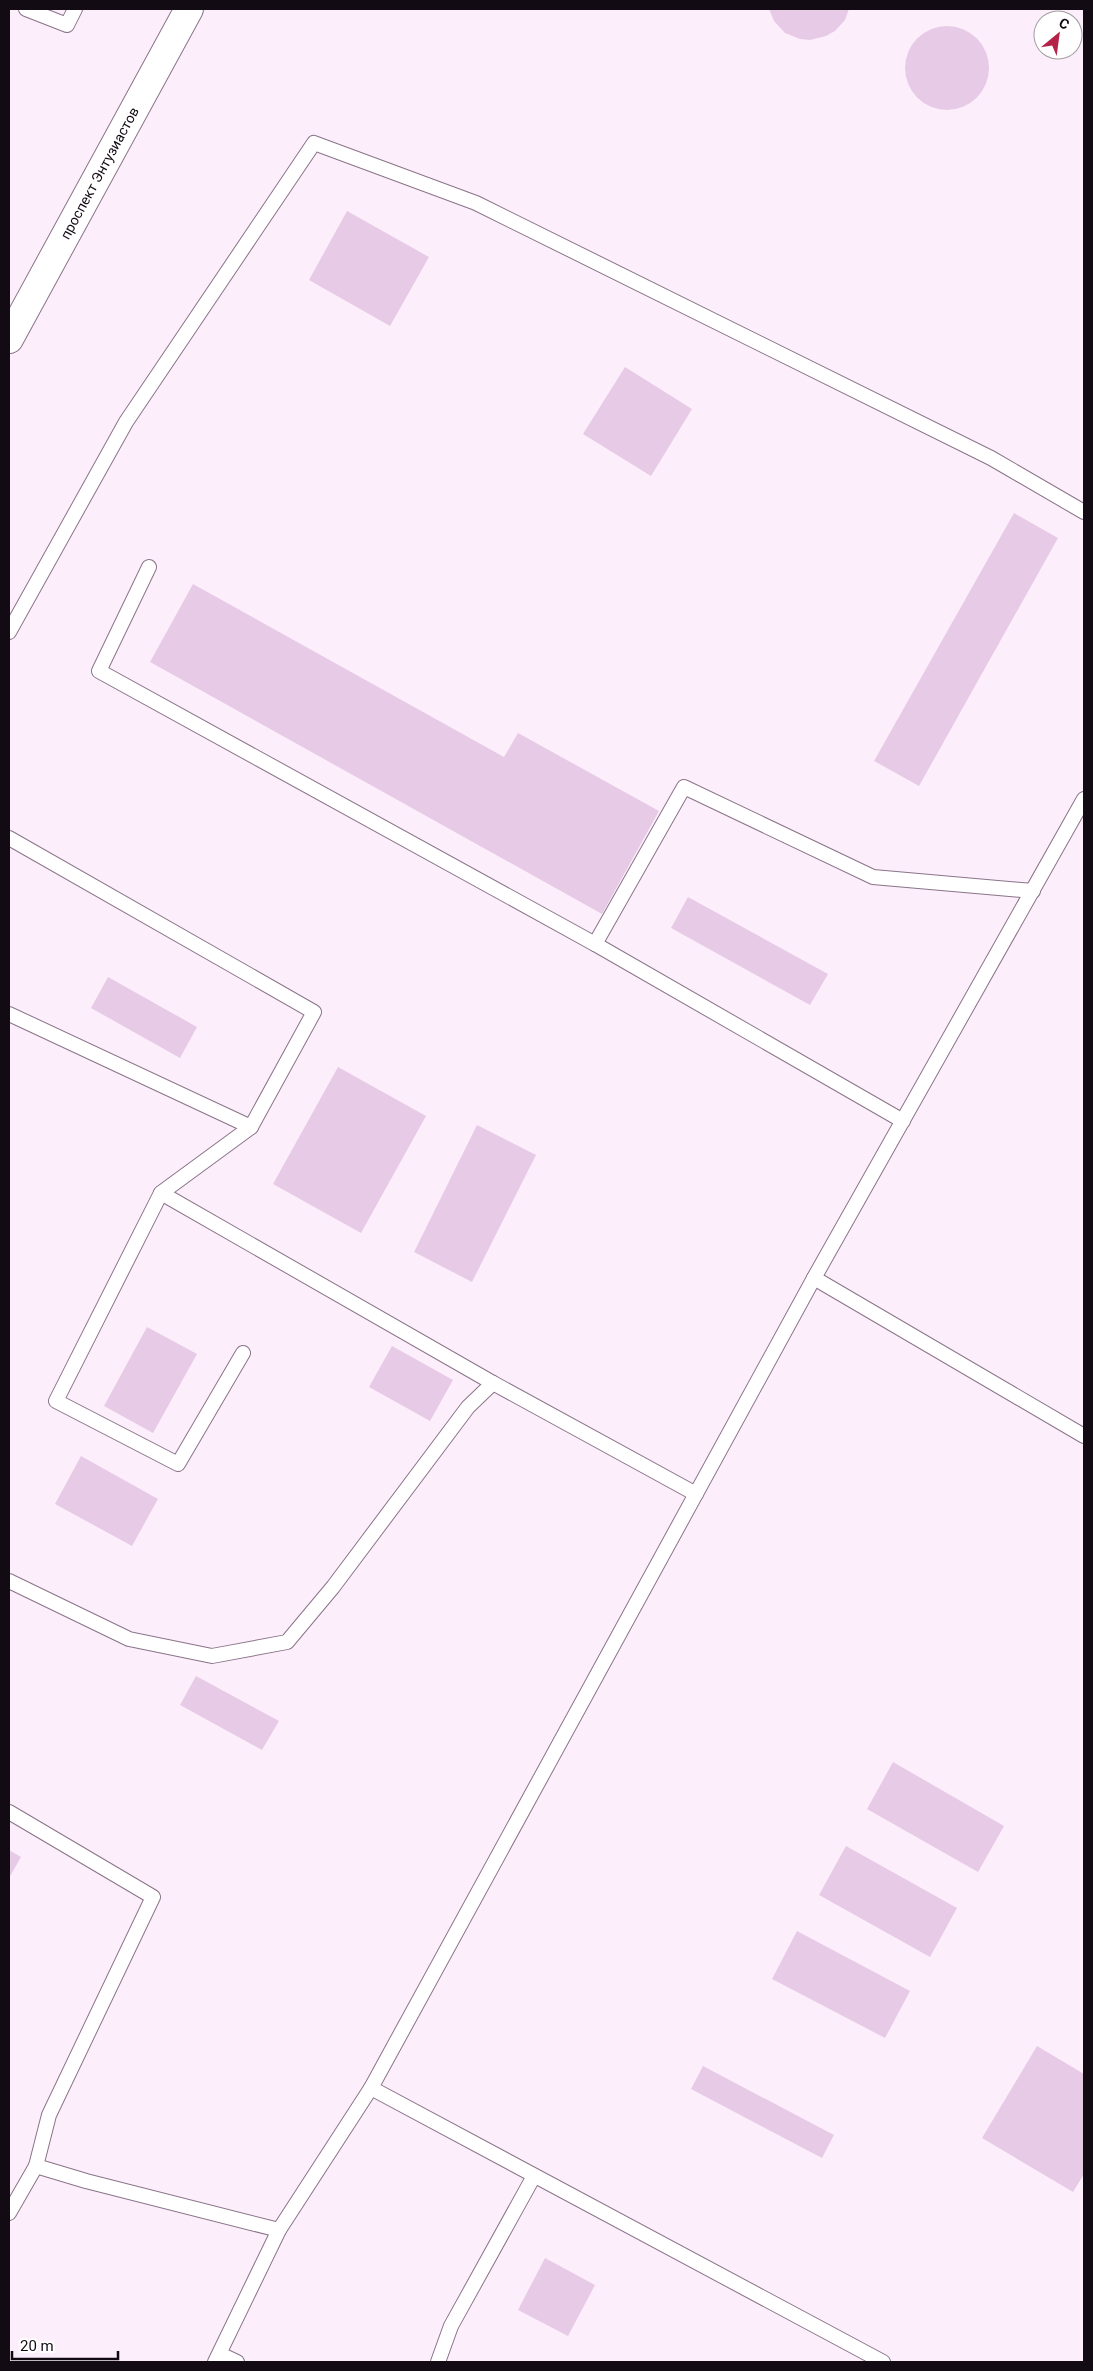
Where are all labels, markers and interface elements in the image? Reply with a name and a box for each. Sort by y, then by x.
north arrow [1033,10,1083,60]
text: С [1056,14,1072,33]
street label: проспект Энтузиастов [57,104,142,242]
scale bar [12,2328,119,2360]
text: 20 m [20,2337,54,2355]

